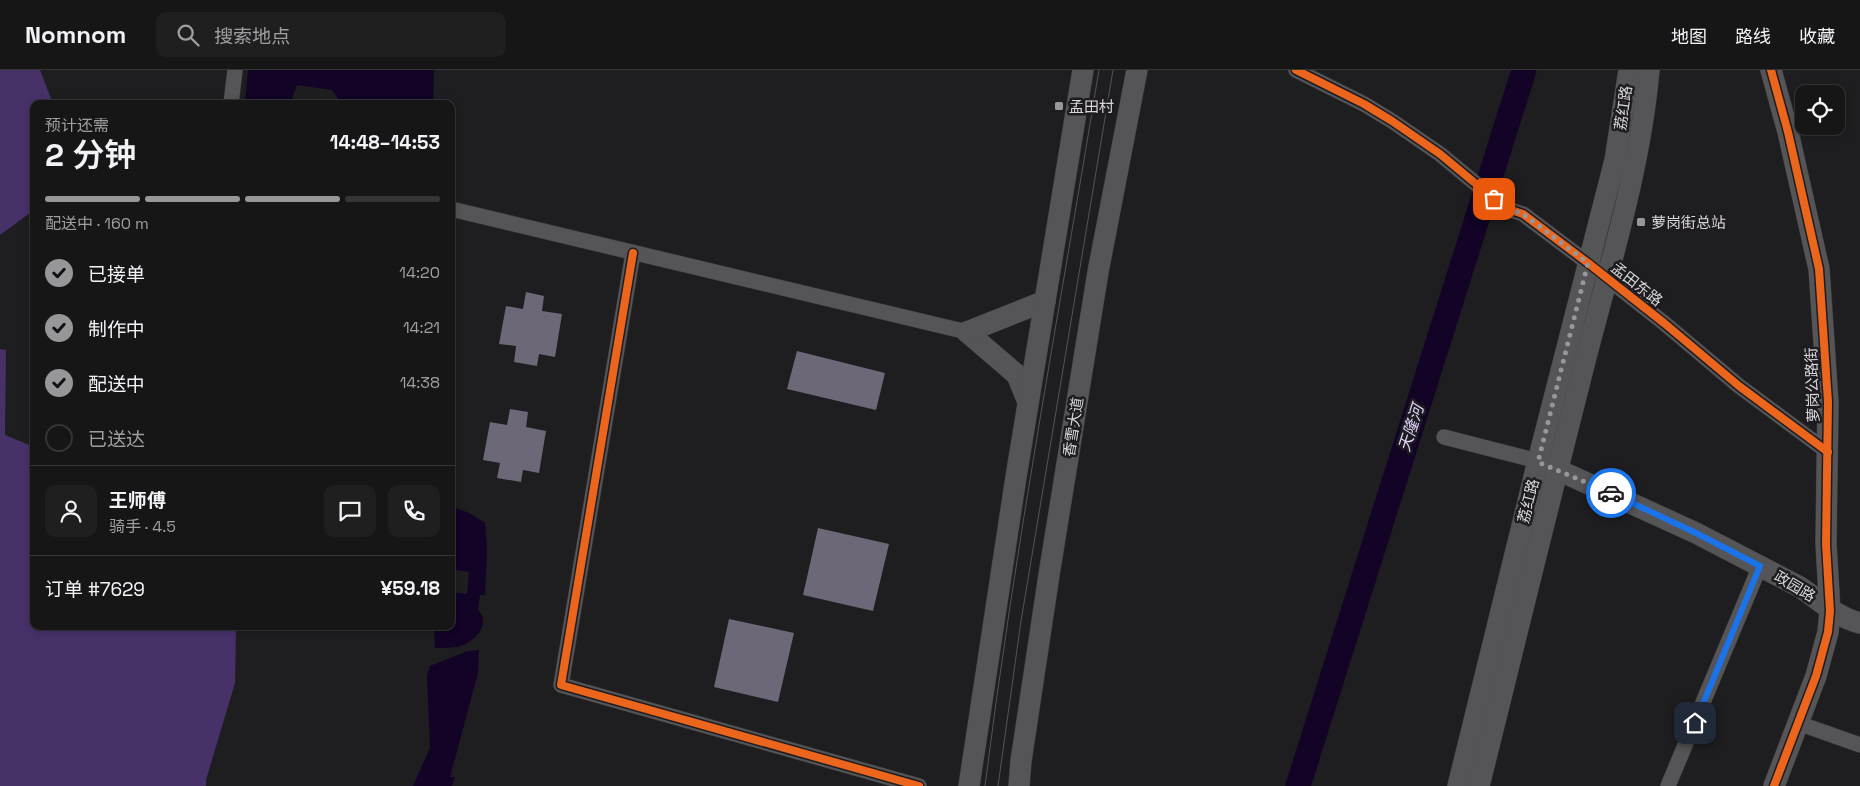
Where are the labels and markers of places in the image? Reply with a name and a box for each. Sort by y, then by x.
place label: 孟田村 [1069,97,1114,116]
marker: 孟田村 [1053,100,1065,112]
pin [1473,178,1515,220]
place label: 萝岗街总站 [1651,213,1726,232]
marker: 萝岗街总站 [1635,216,1647,228]
pin [1674,702,1716,744]

